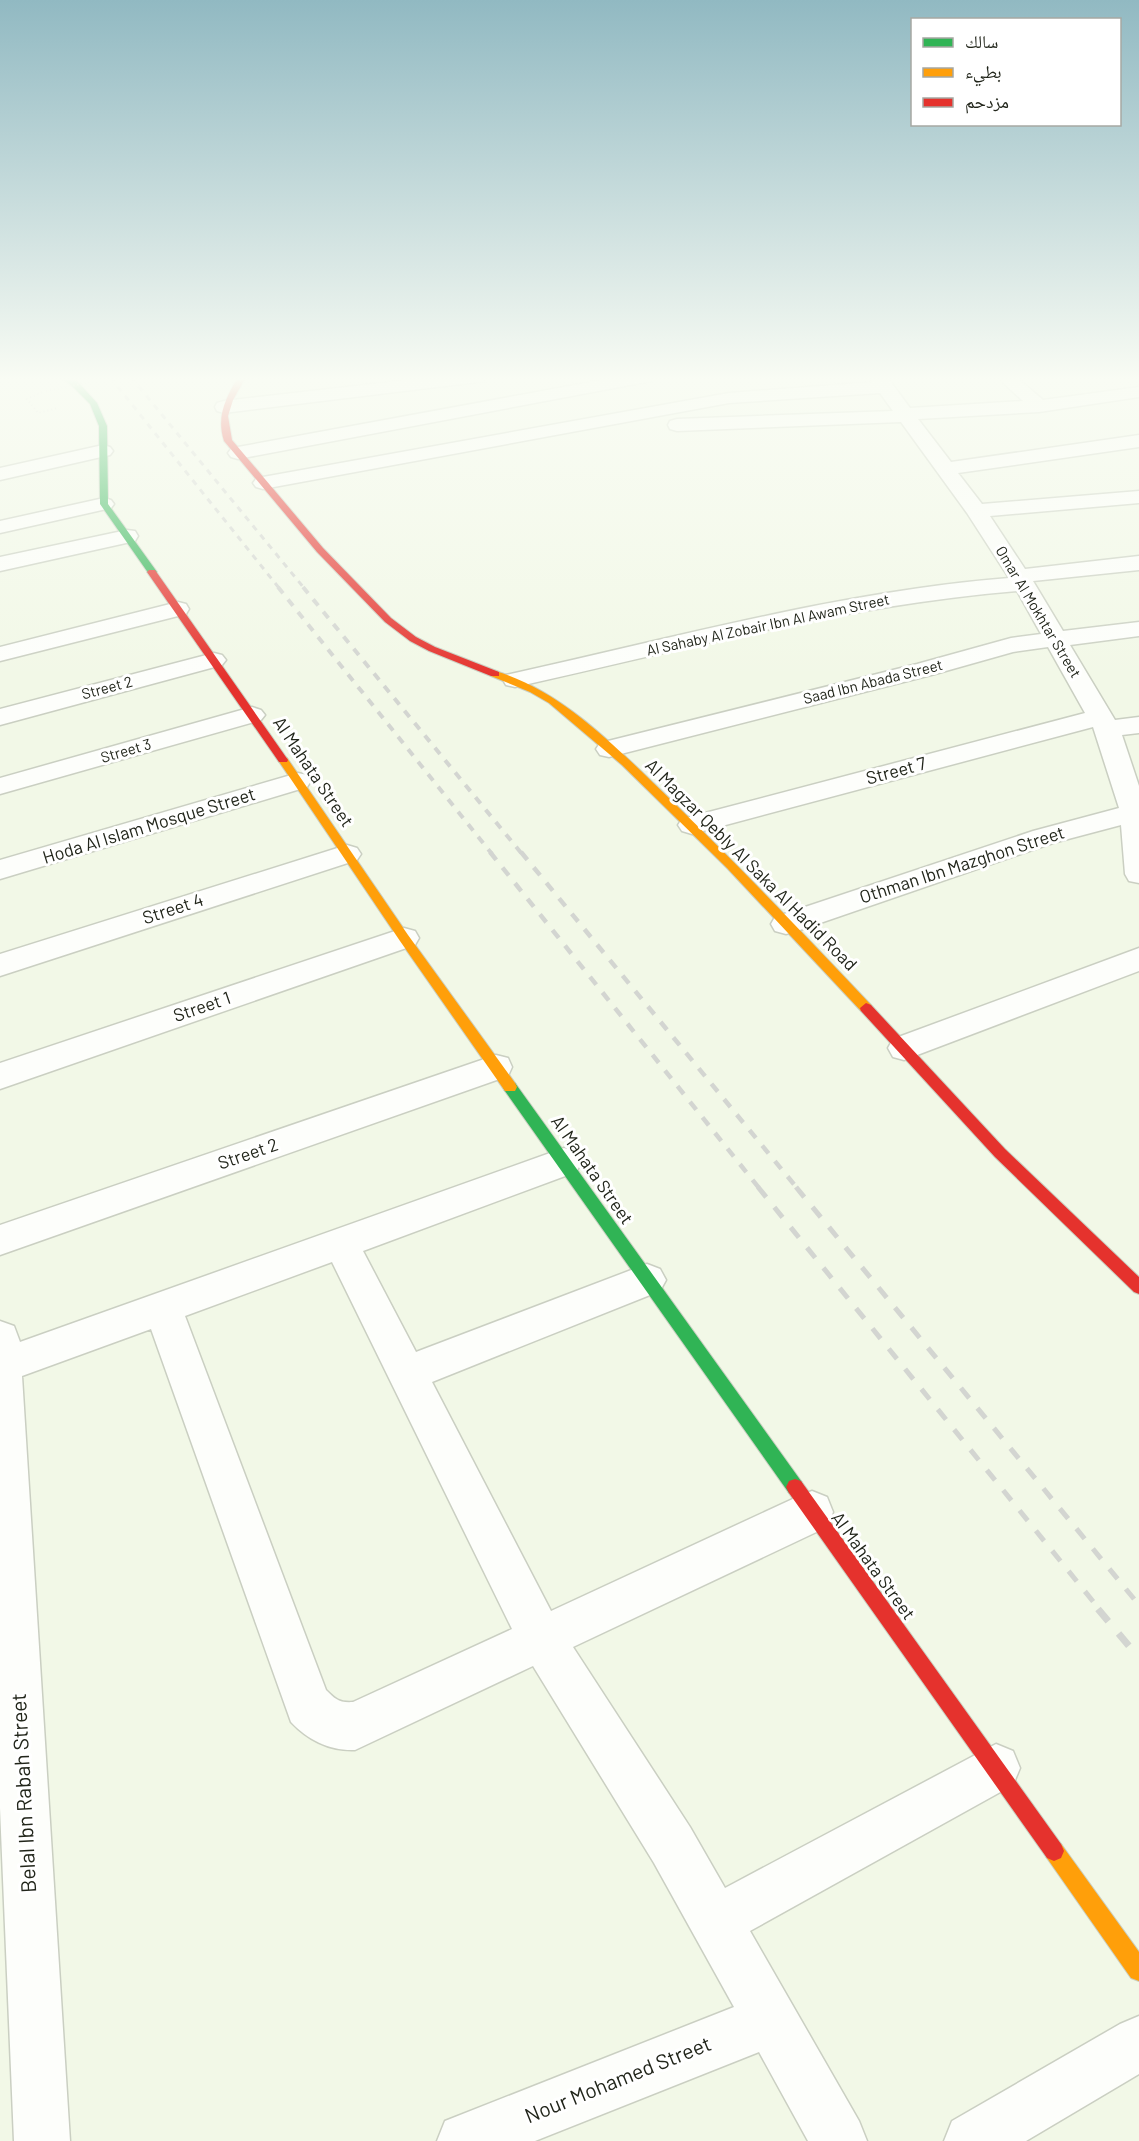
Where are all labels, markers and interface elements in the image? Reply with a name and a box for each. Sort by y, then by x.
legend [911,18,1121,126]
text: سالك [965,30,998,52]
text: بطيء [965,60,1002,87]
text: مزدحم [965,90,1009,114]
street label: Omar Al Mokhtar Street [992,542,1085,681]
street label: Al Sahaby Al Zobair Ibn Al Awam Street [645,589,891,659]
street label: Saad Ibn Abada Street [801,655,944,707]
street label: Street 2 [79,672,134,702]
street label: Al Mahata Street [269,712,359,831]
street label: Street 3 [98,734,153,766]
street label: Street 7 [863,751,929,789]
street label: Al Magzar Qebly Al Saka Al Hadid Road [641,754,862,975]
street label: Hoda Al Islam Mosque Street [40,782,258,868]
street label: Othman Ibn Mazghon Street [856,820,1067,908]
street label: Street 4 [139,888,206,928]
street label: Street 1 [170,986,233,1026]
street label: Al Mahata Street [547,1111,639,1228]
street label: Street 2 [215,1132,281,1174]
street label: Al Mahata Street [827,1507,920,1624]
street label: Belal Ibn Rabah Street [5,1693,40,1894]
street label: Nour Mohamed Street [521,2030,714,2127]

